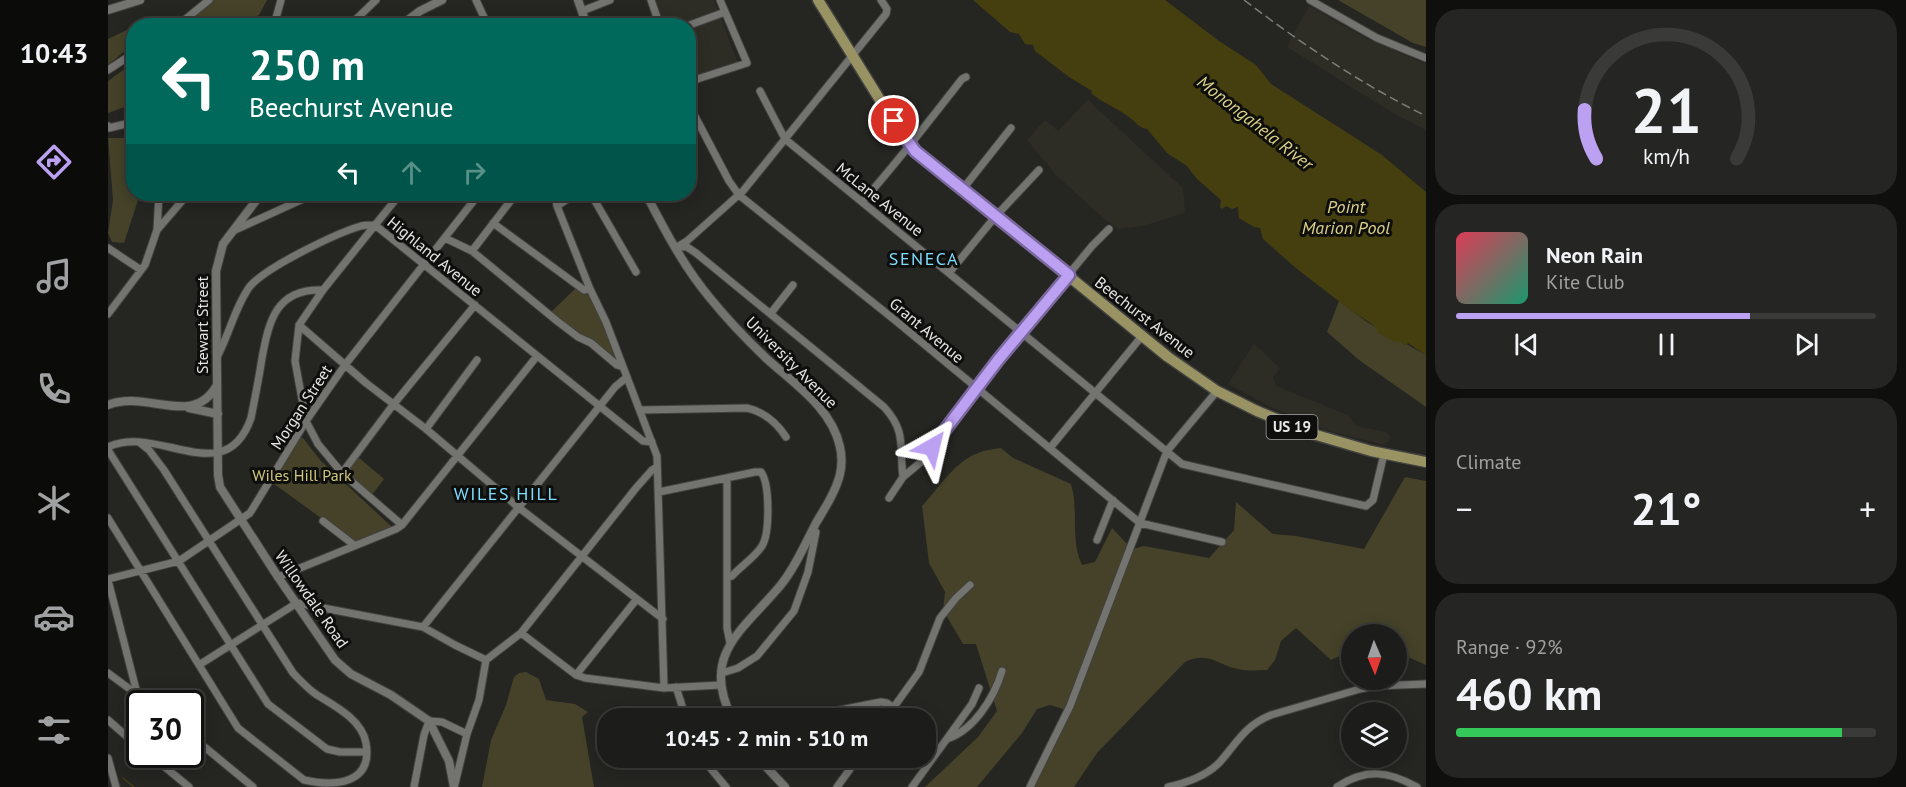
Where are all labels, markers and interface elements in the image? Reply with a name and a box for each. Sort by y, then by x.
text: 10:43 [20,36,88,70]
text: 250 m [249,37,365,92]
icon: left [150,42,228,120]
text: 21 [1631,69,1701,150]
water label: Monongahela River [1193,70,1319,176]
text: Beechurst Avenue [249,90,453,124]
pin [868,95,919,146]
icon: arrive [877,104,910,137]
icon: directions [33,141,75,183]
text: km/h [1642,142,1689,170]
icon: left [332,156,365,189]
icon: ahead [395,156,428,189]
icon: right [458,156,491,189]
street label: McLane Avenue [832,158,928,240]
water label: Point Marion Pool [1302,195,1390,239]
street label: Highland Avenue [384,212,486,300]
text: Neon Rain [1546,241,1643,269]
district label: SENECA [889,247,959,270]
icon: music [33,255,75,297]
text: Kite Club [1546,269,1624,295]
street label: Beechurst Avenue [1091,272,1199,362]
street label: Stewart Street [192,275,212,374]
street label: Grant Avenue [886,293,968,367]
street label: University Avenue [742,312,842,412]
icon: previous [1510,328,1543,361]
icon: pause [1650,328,1683,361]
icon: next [1790,328,1823,361]
street label: Morgan Street [266,360,336,453]
icon: phone [33,368,75,410]
position arrow [900,415,964,479]
road number: US 19 [1266,415,1318,439]
text: Climate [1456,449,1522,475]
park label: Wiles Hill Park [252,465,352,485]
text: 21° [1631,479,1701,537]
icon: climate [33,482,75,524]
district label: WILES HILL [454,482,558,505]
text: − [1456,487,1473,530]
text: + [1859,487,1876,530]
street label: Willowdale Road [271,546,353,652]
icon: car [33,596,75,638]
north arrow [1341,624,1407,690]
map controls [1341,624,1407,768]
text: Range · 92% [1456,634,1563,660]
text: 460 km [1456,664,1602,722]
speed limit sign: 30 [126,690,204,768]
button: layers [1341,702,1407,768]
icon: filters [33,709,75,751]
text: 10:45 · 2 min · 510 m [665,724,868,752]

